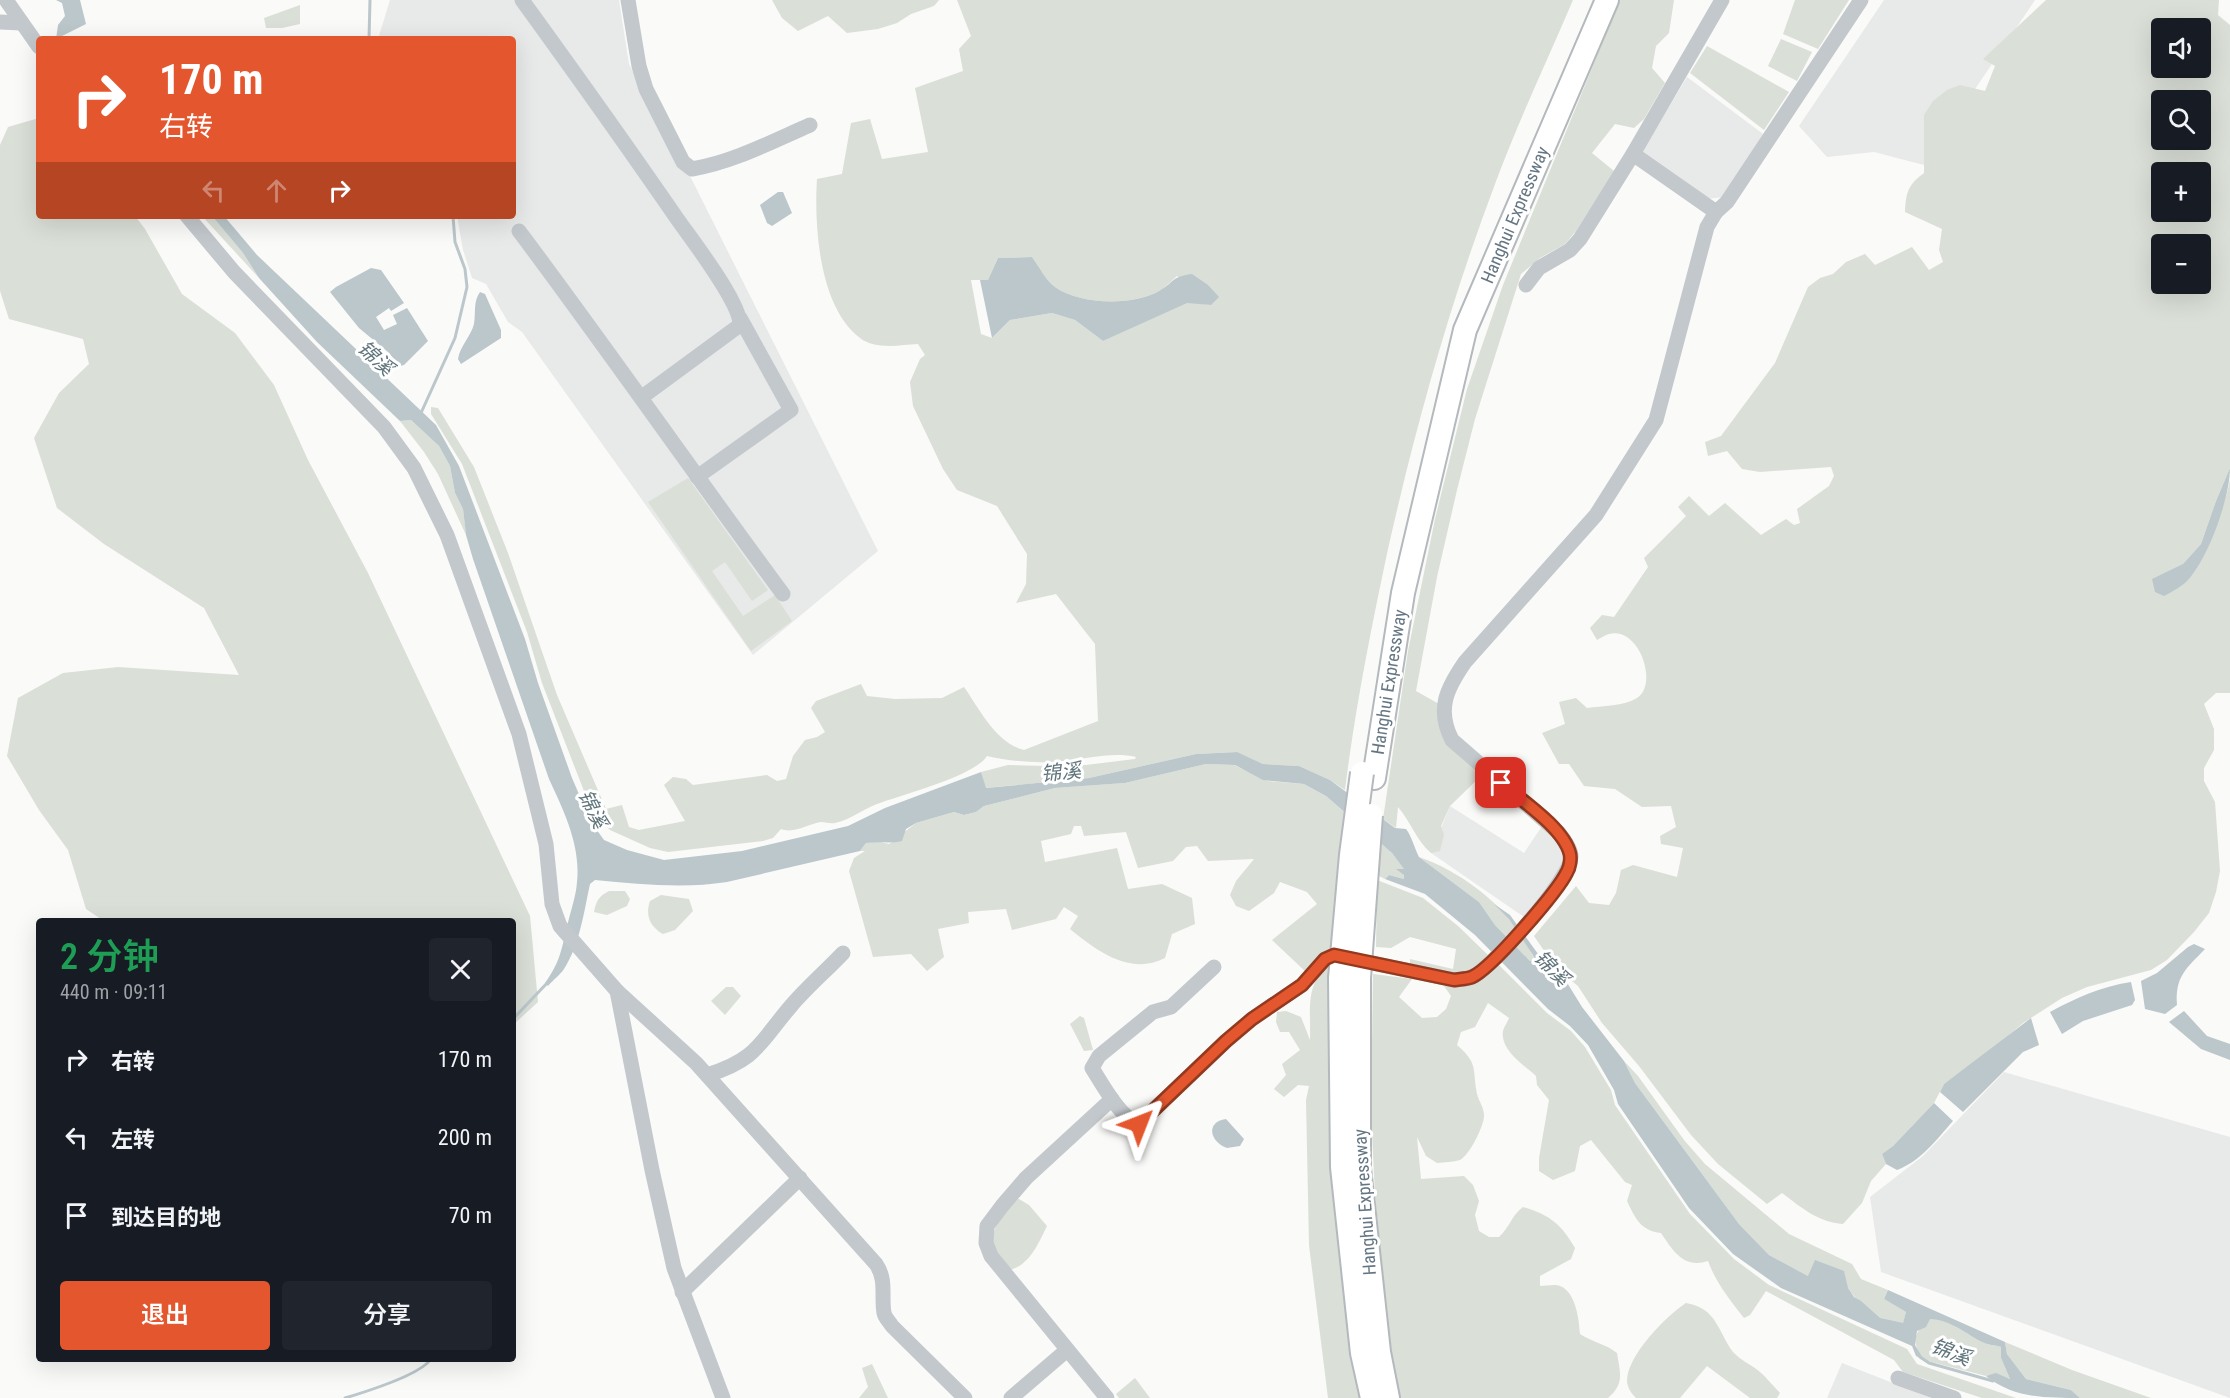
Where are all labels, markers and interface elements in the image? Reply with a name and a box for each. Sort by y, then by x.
map controls [2151,18,2211,294]
button: sound [2151,18,2211,78]
text: 170 m [159,55,264,104]
icon: right [60,60,138,138]
button: search [2151,90,2211,150]
text: 右转 [159,111,213,143]
street label: Hanghui Expressway [1476,143,1553,286]
button: + [2151,162,2211,222]
icon: left [197,174,230,207]
icon: ahead [260,174,293,207]
icon: right [323,174,356,207]
button: − [2151,234,2211,294]
water label: 锦溪 [353,336,400,382]
street label: Hanghui Expressway [1367,607,1410,756]
pin [1475,757,1526,808]
water label: 锦溪 [1040,758,1084,786]
icon: arrive [1484,766,1517,799]
water label: 锦溪 [573,786,613,834]
text: 2 分钟 [60,936,158,978]
button: close [429,938,492,1001]
water label: 锦溪 [1529,945,1576,992]
text: 440 m · 09:11 [60,980,167,1004]
icon: right [60,1043,93,1076]
text: 170 m [438,1047,492,1072]
text: 右转 [111,1049,155,1074]
position arrow [1107,1092,1171,1156]
icon: left [60,1121,93,1154]
text: 200 m [438,1125,492,1150]
text: 左转 [111,1127,155,1152]
street label: Hanghui Expressway [1349,1128,1380,1276]
icon: arrive [60,1199,93,1232]
text: 70 m [449,1203,492,1228]
text: 到达目的地 [111,1205,221,1230]
button: 退出 [60,1281,270,1350]
button: 分享 [282,1281,492,1350]
water label: 锦溪 [1928,1334,1976,1371]

